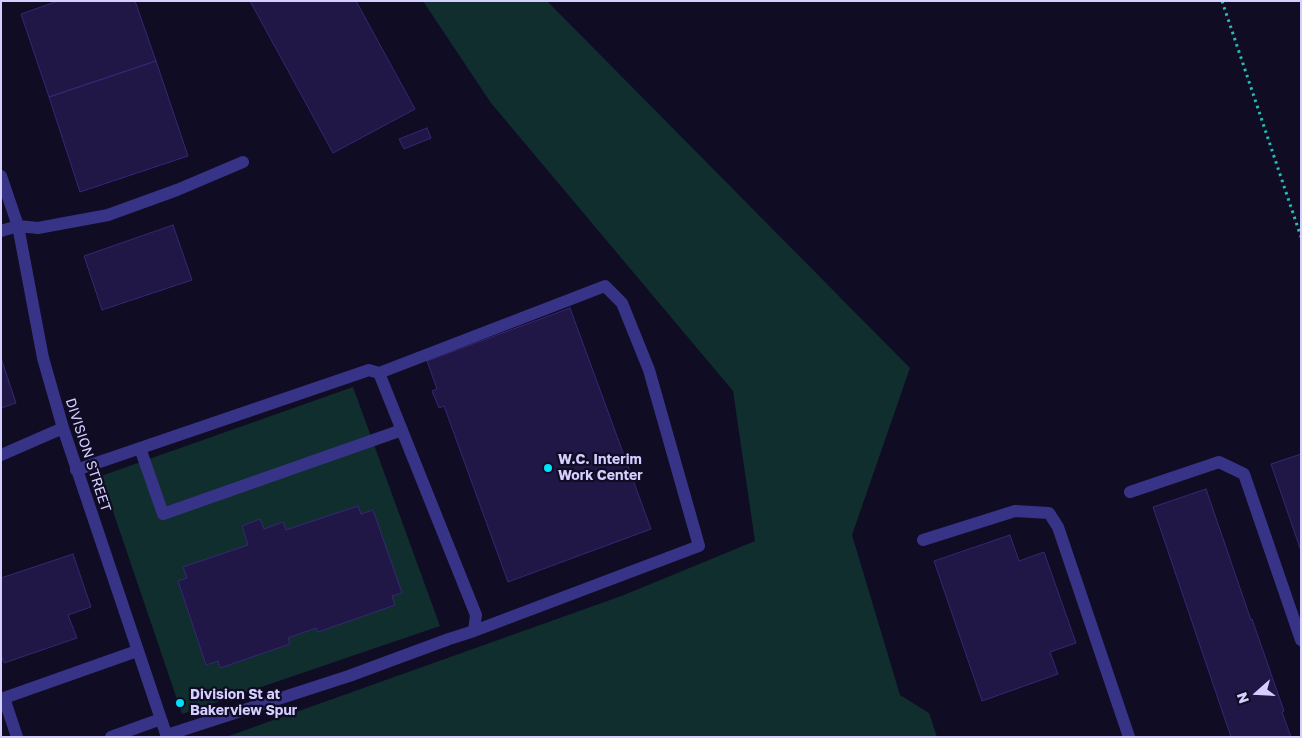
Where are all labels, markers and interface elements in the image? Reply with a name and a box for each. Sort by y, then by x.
street label: DIVISION STREET [62,396,114,514]
place label: W.C. Interim Work Center [558,452,643,484]
marker: W.C. Interim Work Center [542,462,554,474]
north arrow [1232,668,1282,718]
place label: Division St at Bakerview Spur [190,687,297,720]
text: N [1233,690,1252,706]
marker: Division St at Bakerview Spur [174,697,186,709]

